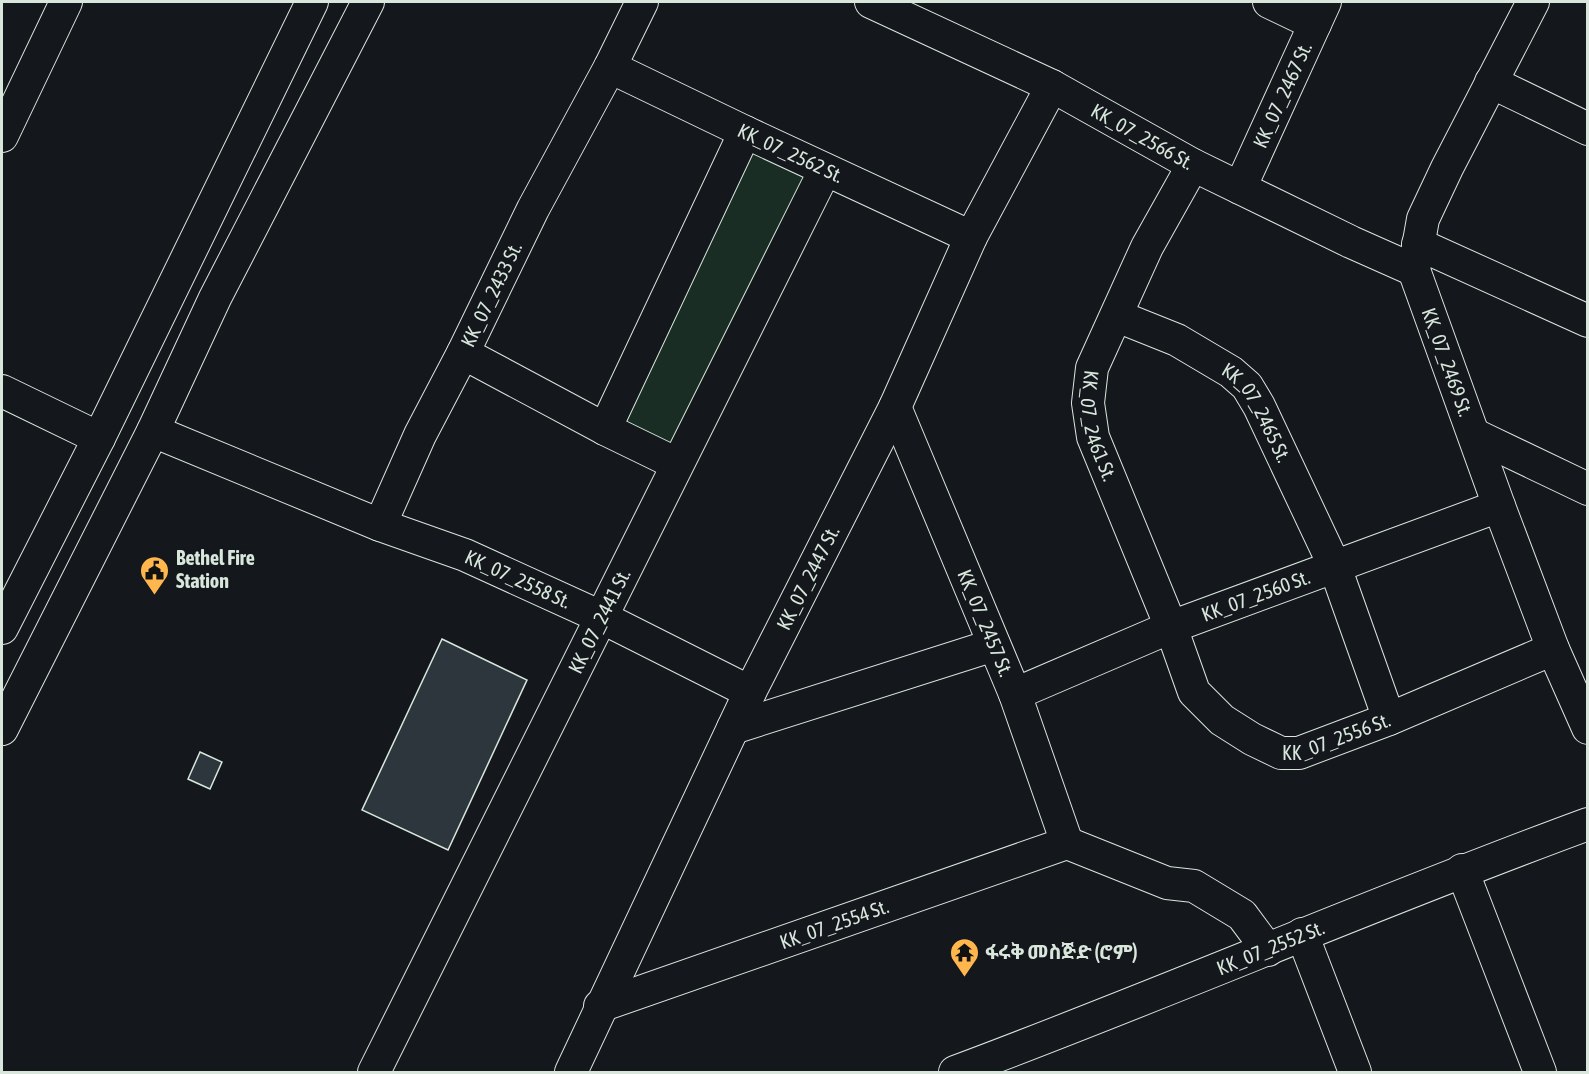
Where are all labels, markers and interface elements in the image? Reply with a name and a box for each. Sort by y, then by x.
street label: KK_07_2467 St. [1248,39,1316,151]
street label: KK_07_2566 St. [1087,98,1198,174]
street label: KK_07_2562 St. [734,118,847,187]
street label: KK_07_2433 St. [456,238,526,351]
street label: KK_07_2469 St. [1418,305,1478,419]
street label: KK_07_2465 St. [1218,357,1296,466]
street label: KK_07_2461 St. [1077,369,1122,484]
street label: KK_07_2447 St. [772,522,844,634]
street label: KK_07_2558 St. [462,545,575,613]
place label: Bethel Fire Station [176,546,255,592]
public building icon: Bethel Fire Station [139,554,171,596]
street label: KK_07_2441 St. [563,565,635,677]
street label: KK_07_2560 St. [1198,565,1313,626]
street label: KK_07_2457 St. [953,566,1018,680]
street label: KK_07_2556 St. [1282,708,1393,764]
street label: KK_07_2554 St. [777,894,891,953]
street label: KK_07_2552 St. [1213,916,1327,979]
temple icon: ፋሩቅ መስጅድ (ሮም) [948,936,980,978]
place label: ፋሩቅ መስጅድ (ሮም) [985,940,1138,963]

